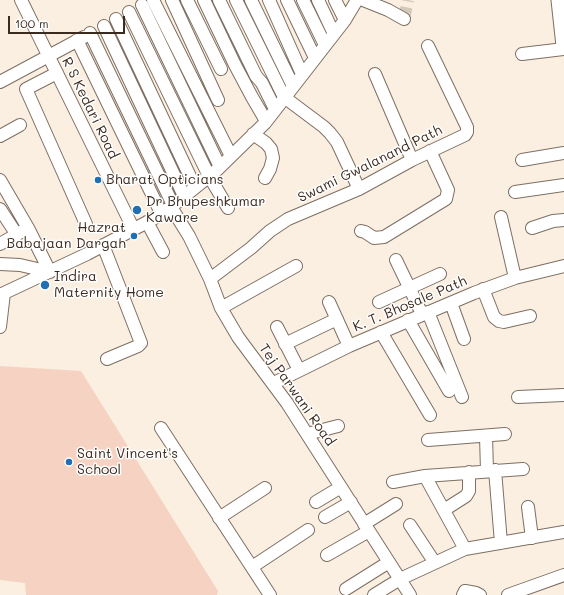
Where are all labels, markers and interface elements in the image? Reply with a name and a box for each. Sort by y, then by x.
scale bar [10,8,127,34]
text: 100 m [15,15,49,31]
street label: R S Kedari Road [58,54,122,162]
street label: Swami Gwalanand Path [295,122,445,206]
place label: Bharat Opticians [106,172,224,188]
marker: Bharat Opticians [93,175,103,185]
place label: Dr Bhupeshkumar Kaware [146,194,265,226]
marker: Dr Bhupeshkumar Kaware [131,204,143,216]
place label: Hazrat Babajaan Dargah [6,220,126,252]
marker: Hazrat Babajaan Dargah [129,231,139,241]
place label: Indira Maternity Home [54,269,164,302]
street label: K. T. Bhosale Path [351,272,469,336]
marker: Indira Maternity Home [39,279,51,291]
street label: Tej Parwani Road [255,341,339,449]
place label: Saint Vincent's School [77,446,178,478]
marker: Saint Vincent's School [64,457,74,467]

